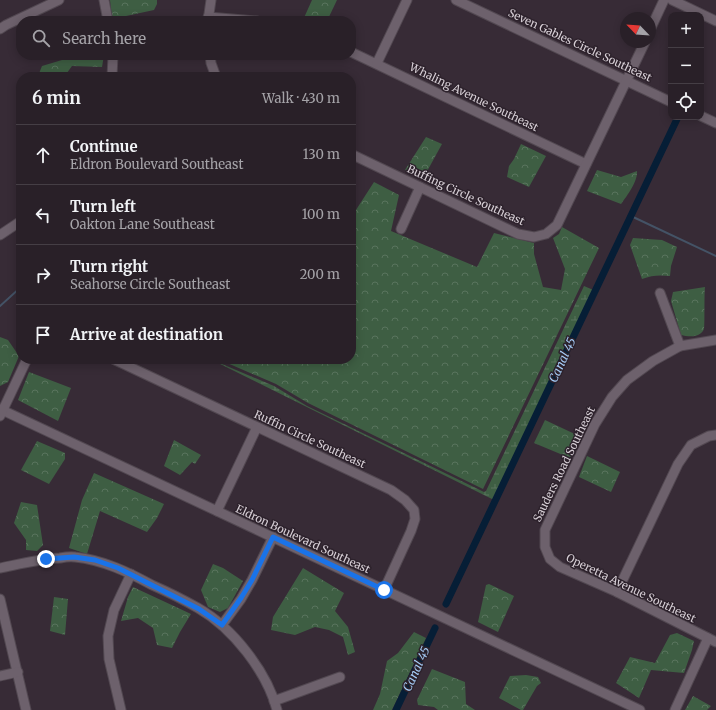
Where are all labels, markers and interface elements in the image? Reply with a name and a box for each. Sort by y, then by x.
street label: Seven Gables Circle Southeast [506,5,655,85]
north arrow [620,12,656,48]
map controls [668,12,704,120]
button: + [668,12,704,48]
search box [16,16,356,60]
icon: search [30,27,52,49]
text: Search here [62,29,146,48]
button: − [668,48,704,84]
street label: Whaling Avenue Southeast [406,59,541,135]
button: locate [668,84,704,120]
text: 6 min [32,87,81,109]
text: Walk · 430 m [262,90,340,107]
text: Continue [70,137,138,156]
icon: ahead [32,144,54,166]
text: 130 m [303,146,340,163]
text: Eldron Boulevard Southeast [70,156,244,173]
street label: Buffing Circle Southeast [405,162,528,229]
text: Turn left [70,197,136,216]
icon: left [32,204,54,226]
text: 100 m [302,206,340,223]
text: Oakton Lane Southeast [70,216,215,233]
text: Turn right [70,257,148,276]
icon: right [32,264,54,286]
text: 200 m [300,266,340,283]
text: Seahorse Circle Southeast [70,276,230,293]
icon: arrive [32,324,54,346]
text: Arrive at destination [70,325,223,344]
water label: Canal 45 [545,335,579,385]
street label: Sauders Road Southeast [530,403,598,524]
street label: Ruffin Circle Southeast [252,407,369,471]
street label: Eldron Boulevard Southeast [233,502,373,577]
route end [37,550,55,568]
street label: Operetta Avenue Southeast [564,550,699,626]
route start [375,581,393,599]
water label: Canal 45 [399,644,433,694]

